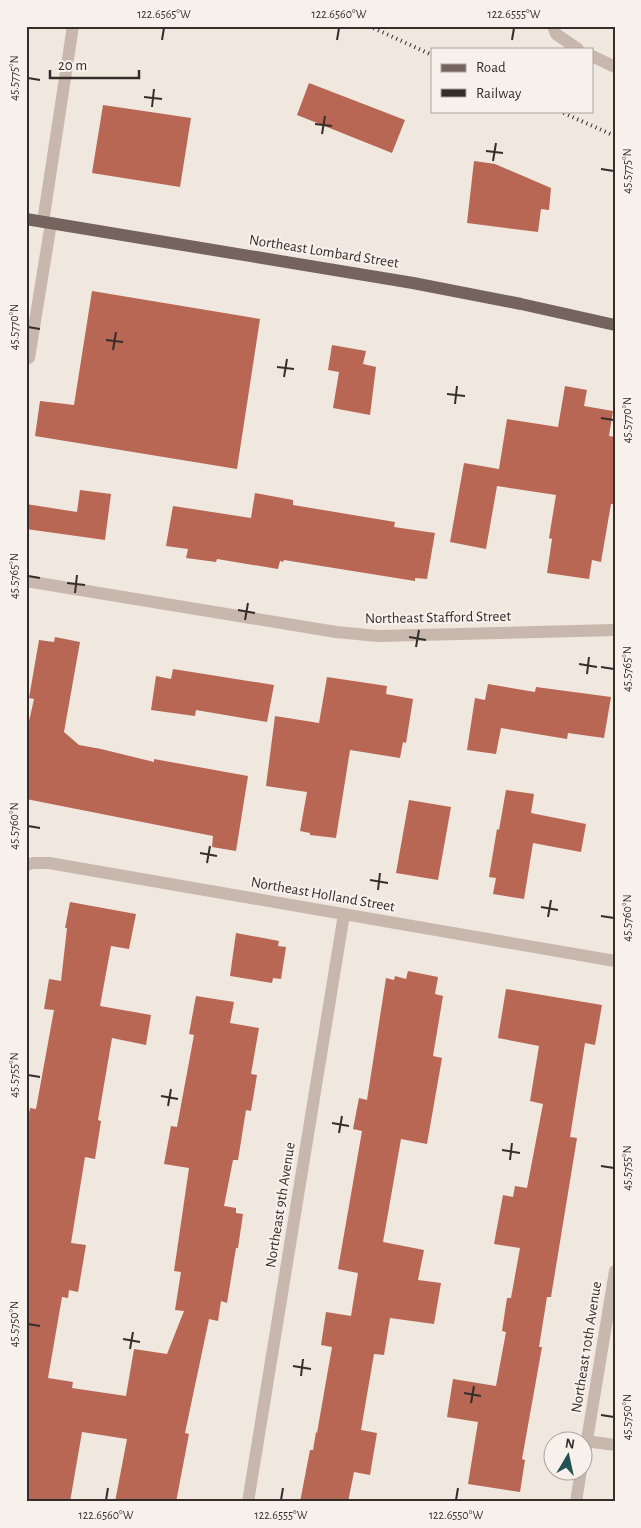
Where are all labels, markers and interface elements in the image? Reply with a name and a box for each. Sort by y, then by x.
text: 122.6565°W [137,8,191,20]
text: 122.6560°W [312,8,367,20]
text: 122.6555°W [488,8,541,20]
scale bar [50,48,139,80]
legend [431,48,594,112]
text: 45.5775°N [8,55,20,101]
text: 20 m [58,58,87,73]
text: Road [476,60,506,75]
text: Railway [476,86,522,101]
text: 45.5775°N [621,148,633,194]
street label: Northeast Lombard Street [248,232,400,271]
text: 45.5770°N [8,304,20,350]
text: 45.5770°N [621,397,633,443]
text: 45.5765°N [8,553,20,599]
street label: Northeast Stafford Street [365,609,511,626]
text: 45.5765°N [621,646,633,692]
text: 45.5760°N [8,802,20,850]
street label: Northeast Holland Street [250,874,396,915]
text: 45.5760°N [621,894,633,942]
text: 45.5755°N [8,1052,20,1098]
street label: Northeast 9th Avenue [263,1141,298,1269]
text: 45.5755°N [621,1145,633,1191]
street label: Northeast 10th Avenue [569,1280,604,1414]
text: 45.5750°N [8,1301,20,1347]
text: 45.5750°N [621,1394,633,1440]
north arrow [544,1430,594,1480]
text: N [564,1436,576,1452]
text: 122.6560°W [79,1509,134,1521]
text: 122.6555°W [255,1509,308,1521]
text: 122.6550°W [429,1509,483,1521]

